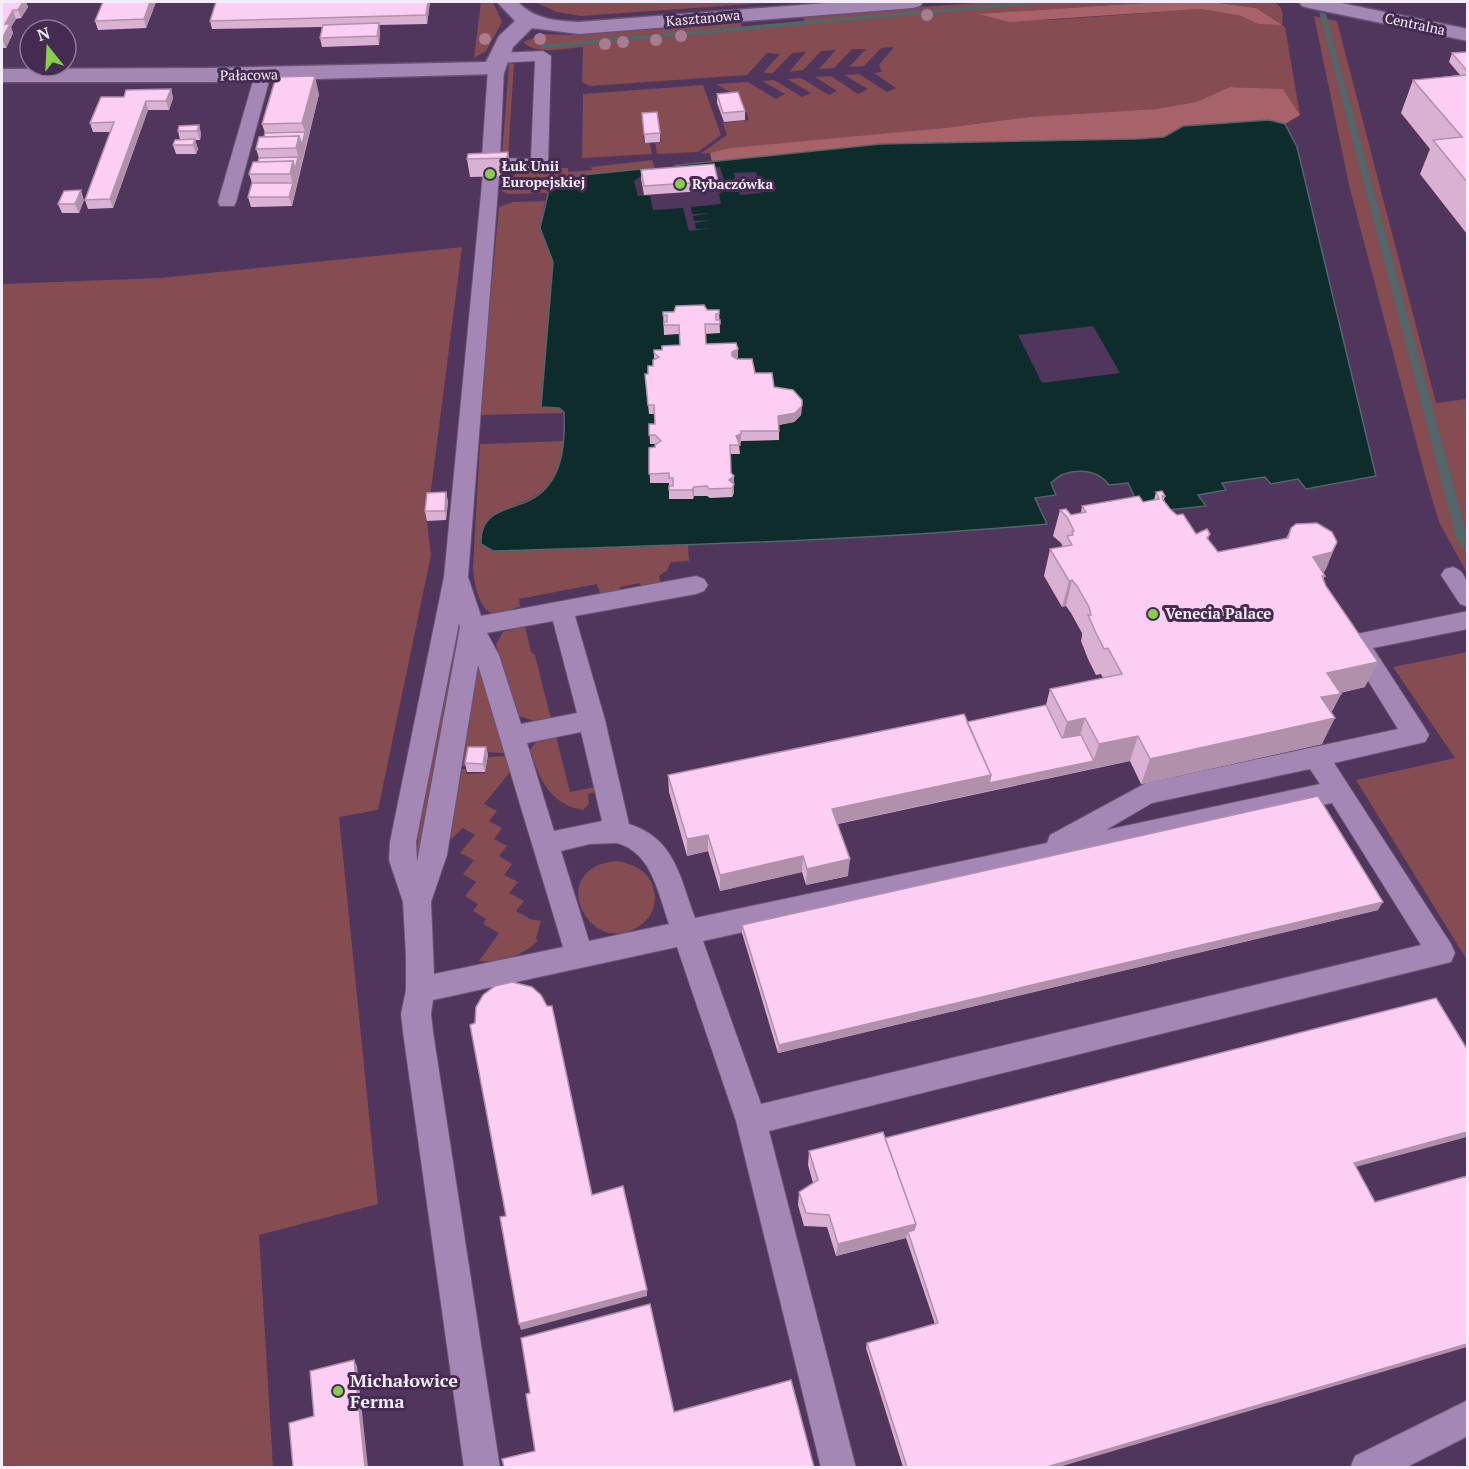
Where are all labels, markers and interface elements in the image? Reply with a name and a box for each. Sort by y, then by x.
street label: Kasztanowa [665,5,741,30]
street label: Centralna [1383,8,1447,39]
north arrow [18,18,78,78]
text: N [34,21,53,46]
street label: Pałacowa [220,64,278,85]
place label: Łuk Unii Europejskiej [502,156,585,191]
marker: Łuk Unii Europejskiej [483,167,497,181]
place label: Rybaczówka [692,174,773,193]
marker: Rybaczówka [673,177,687,191]
place label: Venecia Palace [1165,603,1271,623]
marker: Venecia Palace [1146,607,1160,621]
place label: Michałowice Ferma [350,1368,458,1413]
marker: Michałowice Ferma [331,1384,345,1398]

